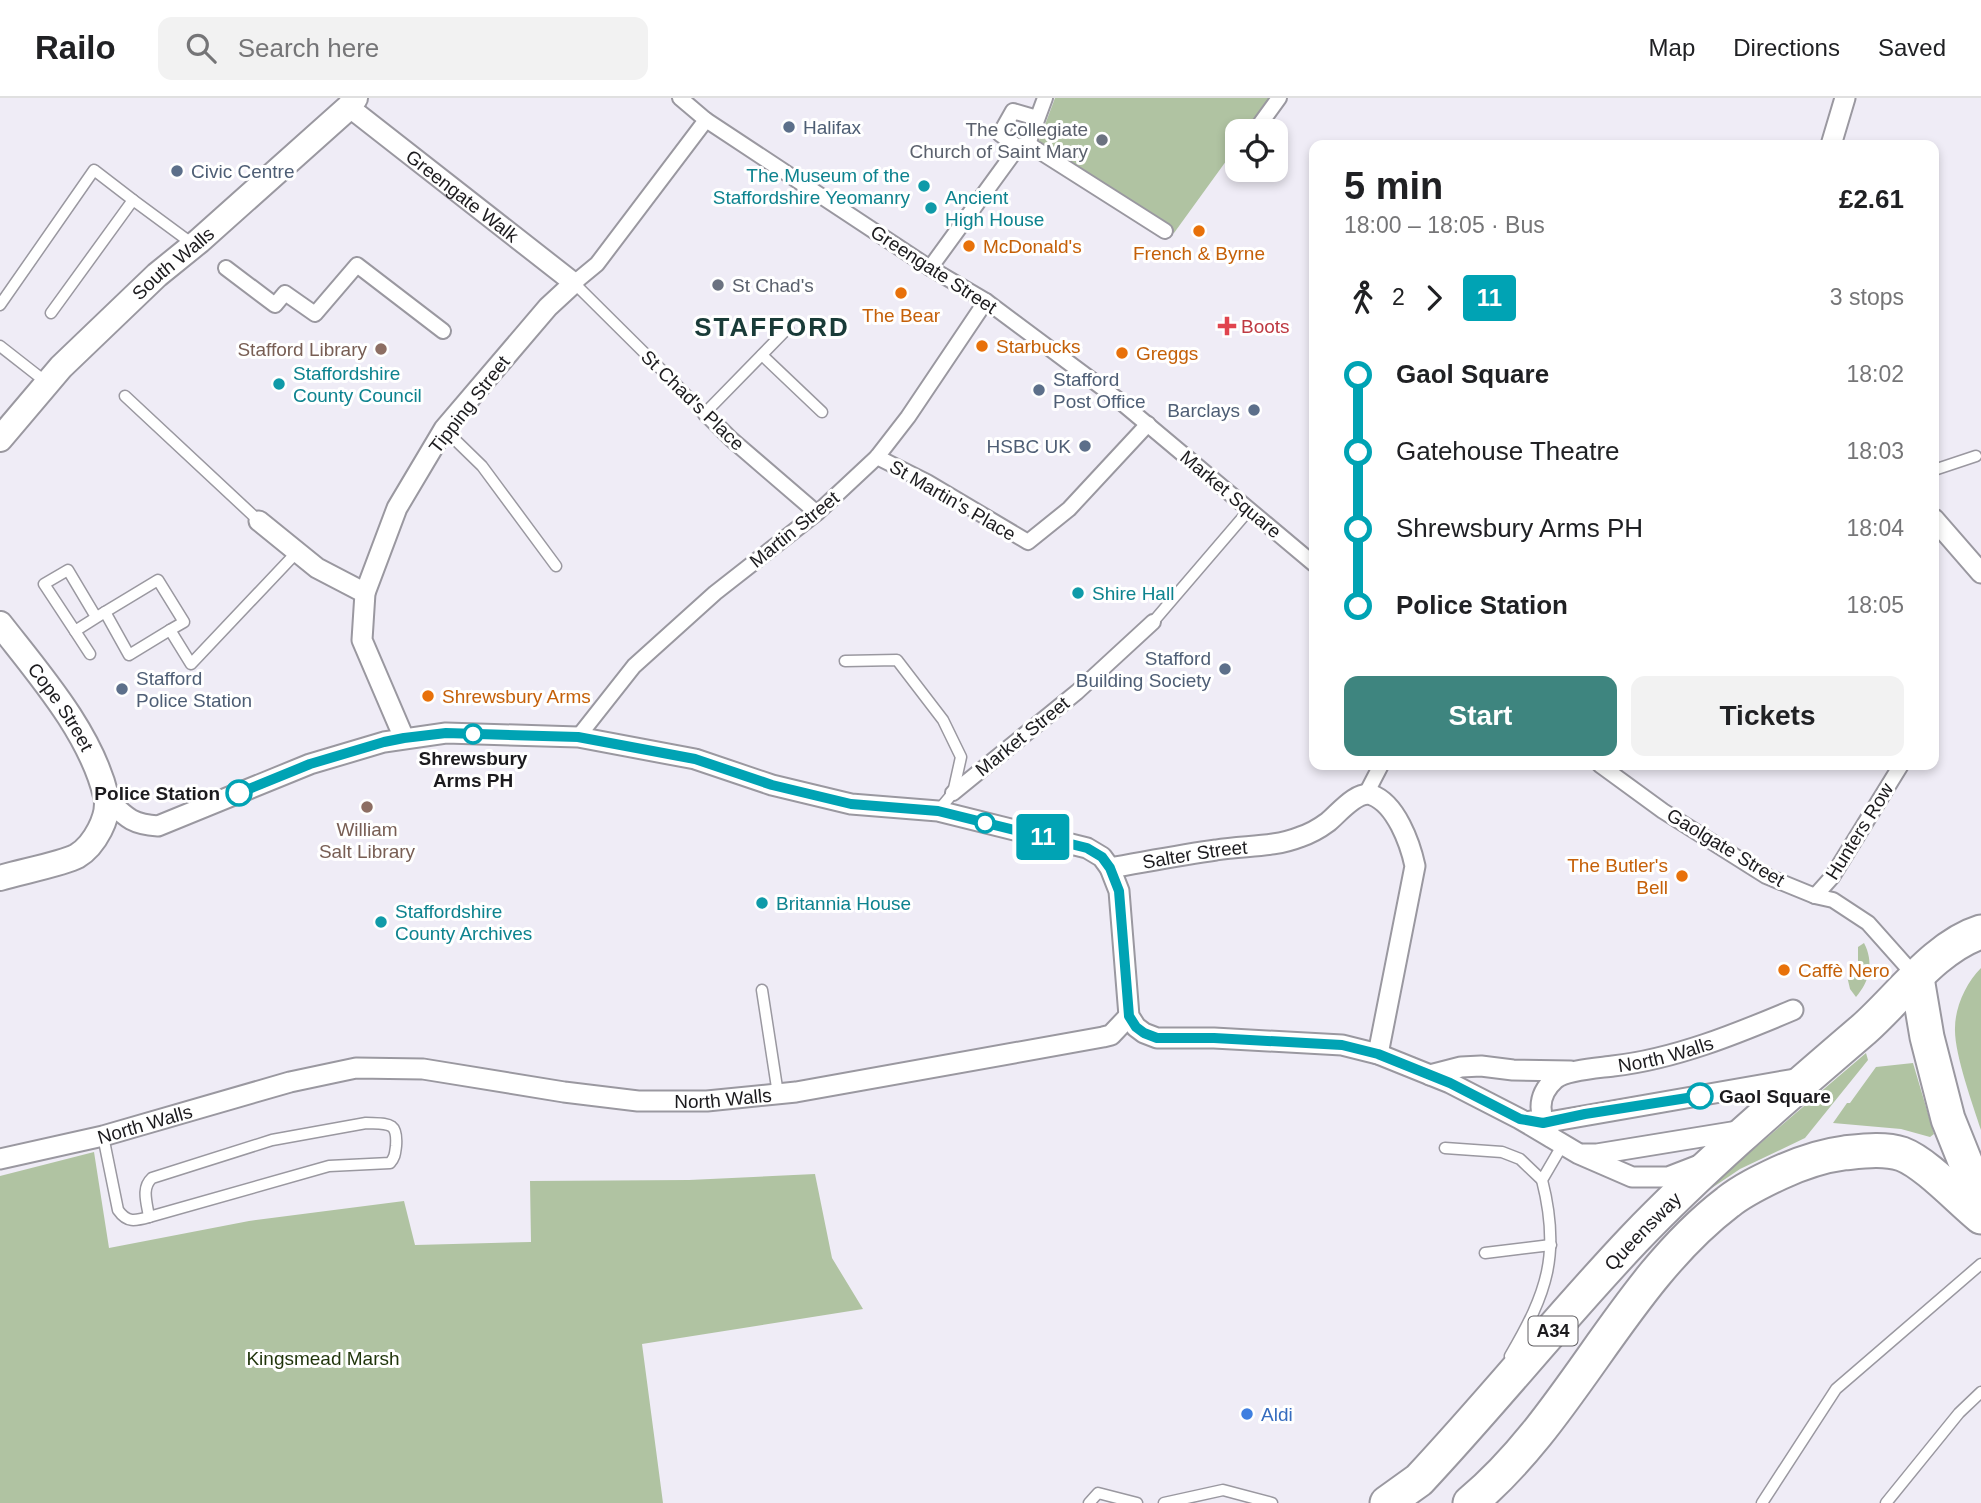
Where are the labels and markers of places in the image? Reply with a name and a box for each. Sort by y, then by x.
place label: Halifax [803,117,862,138]
marker: Halifax [781,119,797,135]
place label: The Collegiate Church of Saint Mary [910,119,1088,162]
marker: The Collegiate Church of Saint Mary [1094,132,1110,148]
place label: Civic Centre [191,161,294,182]
marker: Civic Centre [169,163,185,179]
place label: The Museum of the Staffordshire Yeomanry [713,165,910,208]
marker: The Museum of the Staffordshire Yeomanry [916,178,932,194]
place label: Ancient High House [945,187,1044,230]
marker: Ancient High House [923,200,939,216]
marker: French & Byrne [1191,223,1207,239]
place label: McDonald's [983,236,1082,257]
marker: McDonald's [961,238,977,254]
place label: French & Byrne [1133,243,1265,264]
place label: St Chad's [732,275,814,296]
marker: St Chad's [710,277,726,293]
marker: The Bear [893,285,909,301]
place label: The Bear [862,305,941,326]
place label: Boots [1241,316,1290,337]
marker: Boots [1219,318,1235,334]
place label: Starbucks [996,336,1080,357]
marker: Starbucks [974,338,990,354]
place label: Stafford Library [237,339,367,360]
marker: Stafford Library [373,341,389,357]
place label: Greggs [1136,343,1198,364]
marker: Greggs [1114,345,1130,361]
place label: Staffordshire County Council [293,363,422,406]
place label: Stafford Post Office [1053,369,1146,412]
marker: Staffordshire County Council [271,376,287,392]
marker: Stafford Post Office [1031,382,1047,398]
place label: Barclays [1167,400,1240,421]
marker: Barclays [1246,402,1262,418]
place label: HSBC UK [987,436,1071,457]
marker: HSBC UK [1077,438,1093,454]
place label: Shire Hall [1092,583,1174,604]
marker: Shire Hall [1070,585,1086,601]
place label: Stafford Building Society [1076,648,1211,691]
marker: Stafford Building Society [1217,661,1233,677]
place label: Stafford Police Station [136,668,252,711]
marker: Stafford Police Station [114,681,130,697]
place label: Shrewsbury Arms [442,686,591,707]
marker: Shrewsbury Arms [420,688,436,704]
marker: Shrewsbury Arms PH [463,724,483,744]
place label: Shrewsbury Arms PH [419,748,528,791]
marker: Police Station [226,780,252,806]
place label: Police Station [94,783,220,804]
marker: William Salt Library [359,799,375,815]
unlabelled marker [975,813,995,833]
place label: William Salt Library [319,819,416,862]
place label: The Butler's Bell [1567,855,1668,898]
marker: The Butler's Bell [1674,868,1690,884]
place label: Britannia House [776,893,911,914]
marker: Britannia House [754,895,770,911]
place label: Staffordshire County Archives [395,901,532,944]
marker: Staffordshire County Archives [373,914,389,930]
place label: Caffè Nero [1798,960,1890,981]
marker: Caffè Nero [1776,962,1792,978]
marker: Gaol Square [1687,1083,1713,1109]
place label: Gaol Square [1719,1086,1831,1107]
place label: Aldi [1261,1404,1293,1425]
marker: Aldi [1239,1406,1255,1422]

